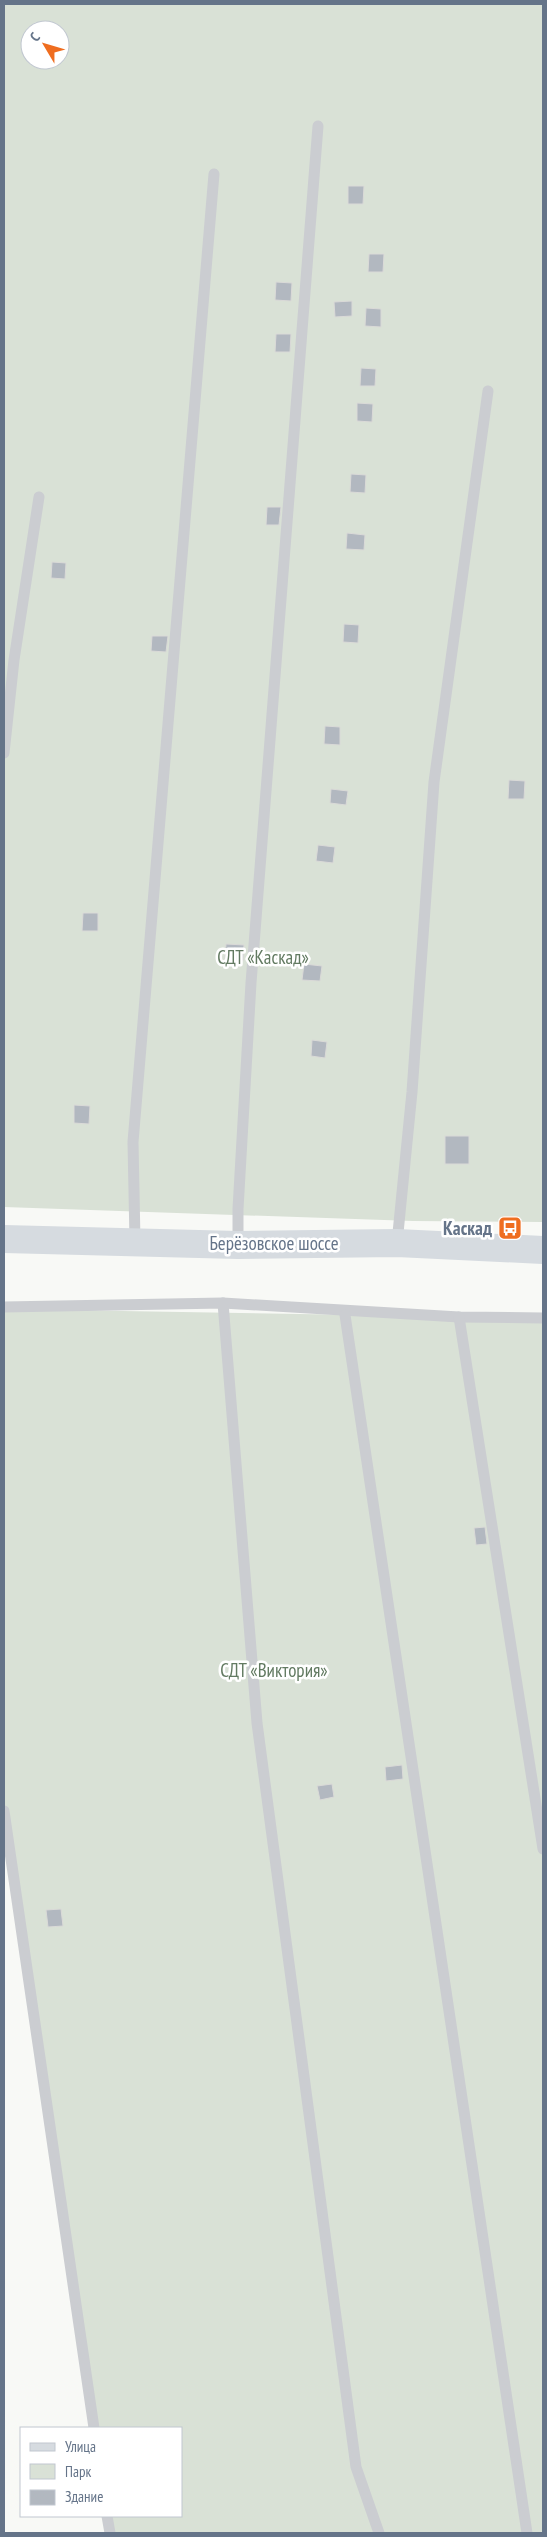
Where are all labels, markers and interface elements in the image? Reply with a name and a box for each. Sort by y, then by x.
north arrow [20,20,70,70]
text: С [26,28,44,45]
park label: СДТ «Каскад» [217,945,309,969]
bus stop icon: Каскад [497,1215,523,1241]
place label: Каскад [443,1216,492,1240]
street label: Берёзовское шоссе [209,1231,339,1255]
park label: СДТ «Виктория» [220,1658,328,1682]
legend [20,2427,182,2517]
text: Улица [65,2437,96,2456]
text: Парк [65,2462,91,2481]
text: Здание [65,2487,103,2506]

